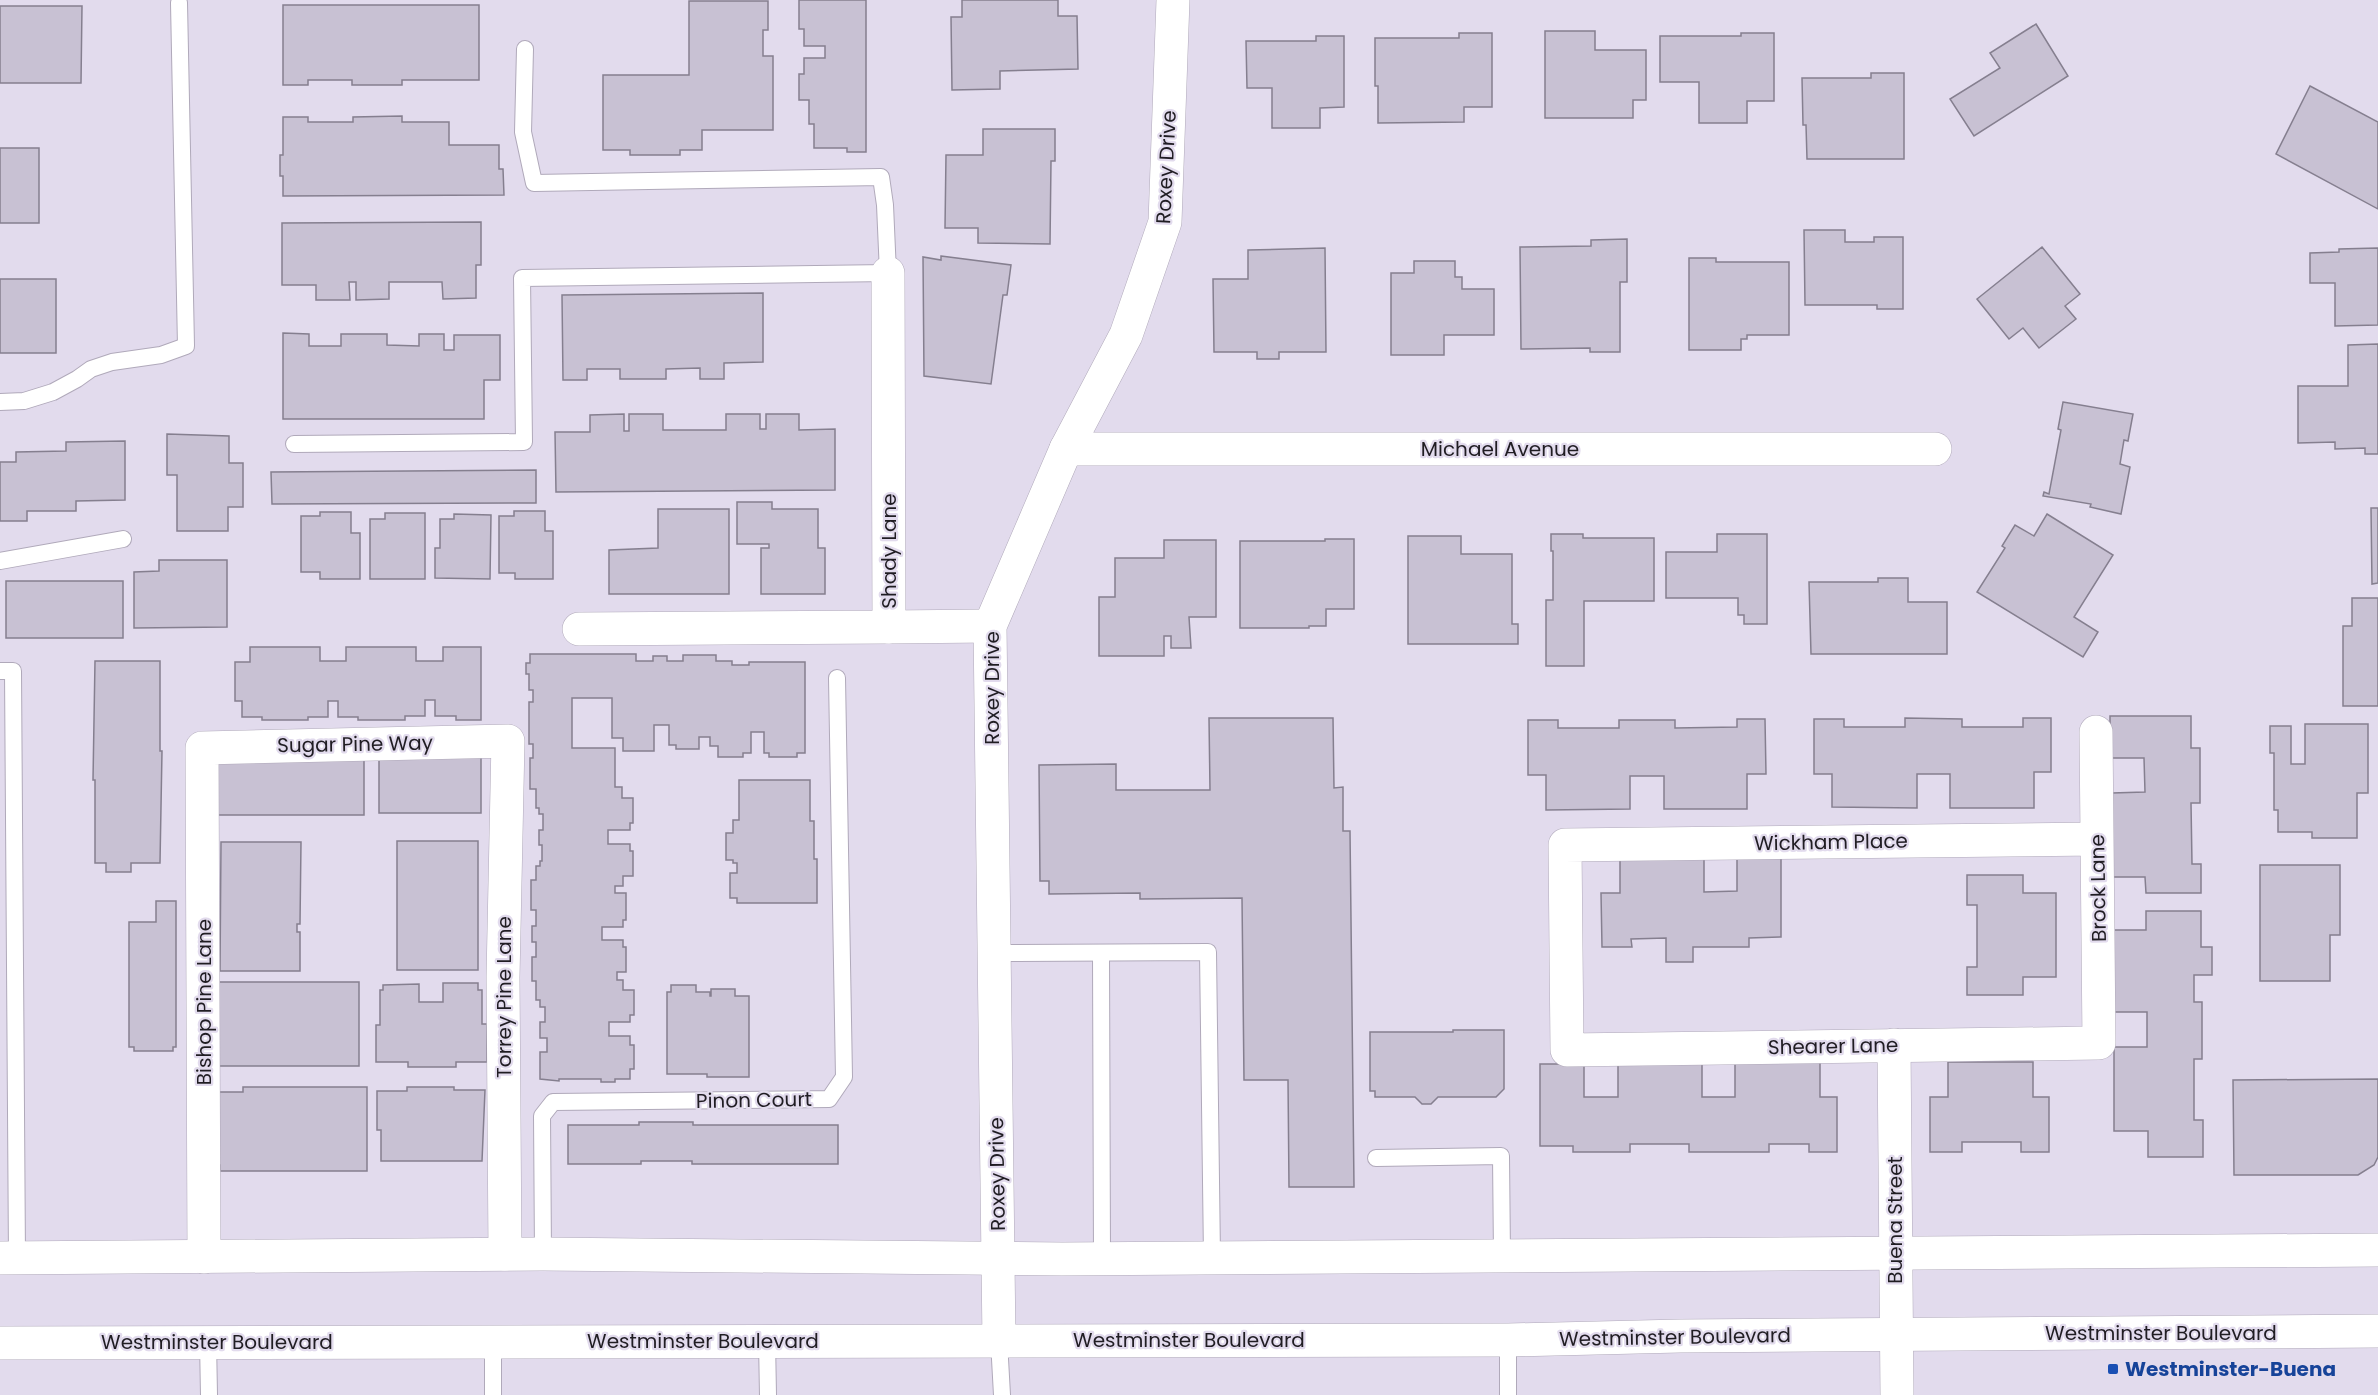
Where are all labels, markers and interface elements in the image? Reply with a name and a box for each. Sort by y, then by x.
street label: Roxey Drive [1149,110,1183,224]
street label: Michael Avenue [1421,435,1579,463]
street label: Shady Lane [875,493,903,609]
street label: Roxey Drive [978,631,1006,745]
street label: Sugar Pine Way [277,729,433,759]
street label: Wickham Place [1754,827,1908,857]
street label: Brock Lane [2083,834,2113,942]
street label: Torrey Pine Lane [490,916,518,1078]
street label: Bishop Pine Lane [190,919,218,1085]
street label: Shearer Lane [1768,1031,1898,1061]
street label: Pinon Court [696,1085,812,1115]
street label: Roxey Drive [982,1117,1012,1231]
street label: Buena Street [1881,1156,1909,1284]
street label: Westminster Boulevard [2045,1319,2277,1347]
street label: Westminster Boulevard [1559,1321,1791,1353]
street label: Westminster Boulevard [1073,1326,1305,1354]
street label: Westminster Boulevard [587,1327,819,1355]
street label: Westminster Boulevard [101,1328,333,1356]
place label: Westminster-Buena [2125,1355,2336,1383]
marker: Westminster-Buena [2106,1362,2120,1376]

